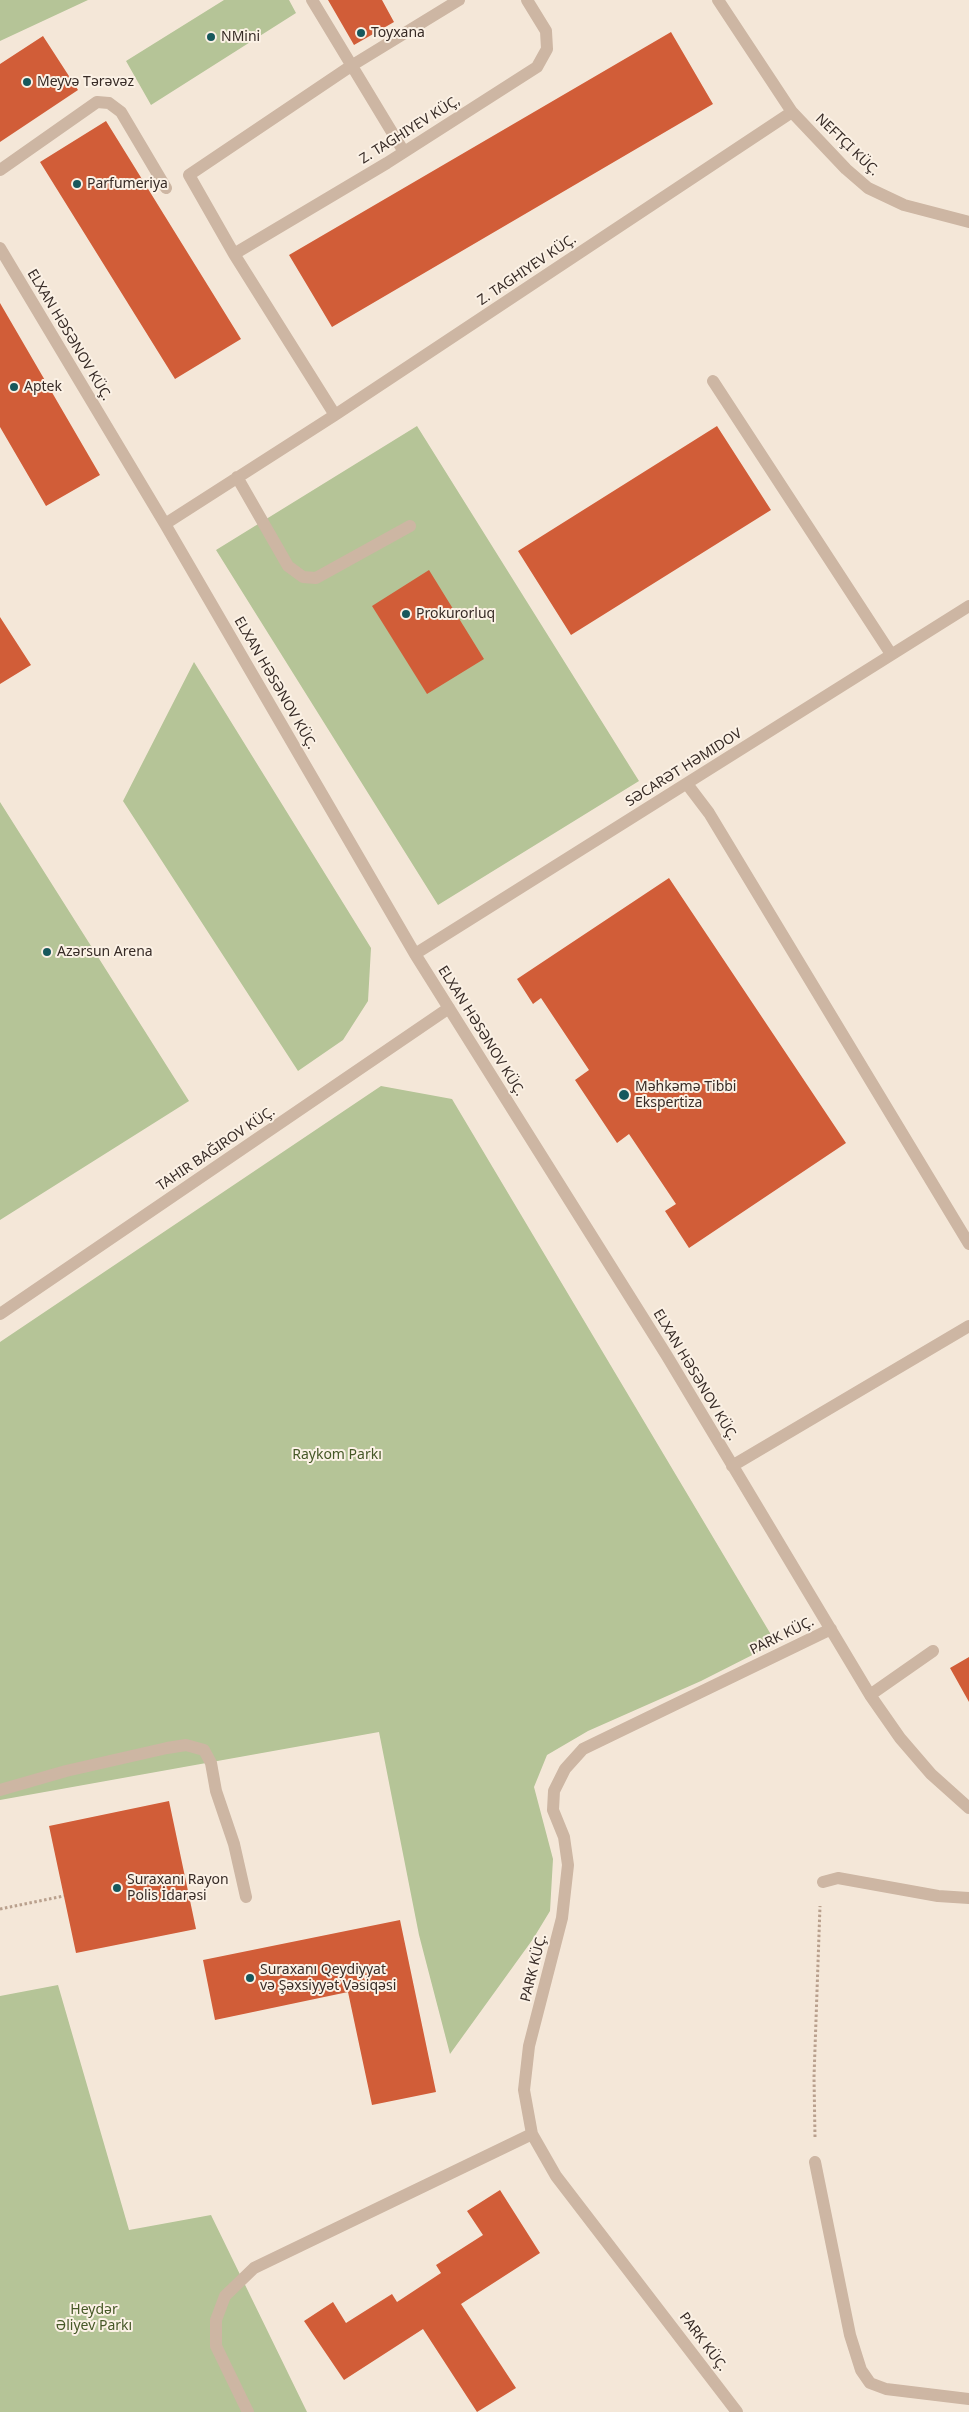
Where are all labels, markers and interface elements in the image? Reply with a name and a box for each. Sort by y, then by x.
place label: Toyxana [371,25,425,41]
marker: Toyxana [355,27,367,39]
place label: NMini [221,29,260,45]
marker: NMini [205,31,217,43]
place label: Meyvə Tərəvəz [37,74,134,90]
marker: Meyvə Tərəvəz [21,76,33,88]
street label: Z. TAGHIYEV KÜÇ, [357,92,463,168]
street label: NEFTÇI KÜÇ. [812,111,882,179]
place label: Parfumeriya [87,176,168,192]
marker: Parfumeriya [71,178,83,190]
street label: Z. TAGHIYEV KÜÇ. [474,231,580,309]
street label: ELXAN HƏSƏNOV KÜÇ. [23,266,115,404]
place label: Aptek [24,379,62,395]
marker: Aptek [8,381,20,393]
place label: Prokurorluq [416,606,495,622]
marker: Prokurorluq [400,608,412,620]
street label: ELXAN HƏSƏNOV KÜÇ. [230,614,320,752]
street label: SƏCARƏT HƏMIDOV [623,725,745,811]
place label: Azərsun Arena [57,944,153,960]
marker: Azərsun Arena [41,946,53,958]
street label: ELXAN HƏSƏNOV KÜÇ. [434,963,528,1099]
place label: Məhkəmə Tibbi Ekspertiza [635,1079,736,1112]
marker: Məhkəmə Tibbi Ekspertiza [617,1088,631,1102]
street label: TAHIR BAĞIROV KÜÇ. [154,1103,278,1195]
street label: ELXAN HƏSƏNOV KÜÇ. [649,1306,741,1444]
park label: Raykom Parkı [292,1447,382,1463]
street label: PARK KÜÇ. [747,1613,817,1659]
place label: Suraxanı Rayon Polis İdarəsi [127,1872,229,1904]
marker: Suraxanı Rayon Polis İdarəsi [111,1882,123,1894]
street label: PARK KÜÇ. [517,1932,551,2004]
place label: Suraxanı Qeydiyyat və Şəxsiyyət Vəsiqəsi [260,1962,396,1994]
marker: Suraxanı Qeydiyyat və Şəxsiyyət Vəsiqəsi [244,1972,256,1984]
park label: Heydər Əliyev Parkı [56,2302,132,2334]
street label: PARK KÜÇ. [675,2309,731,2375]

